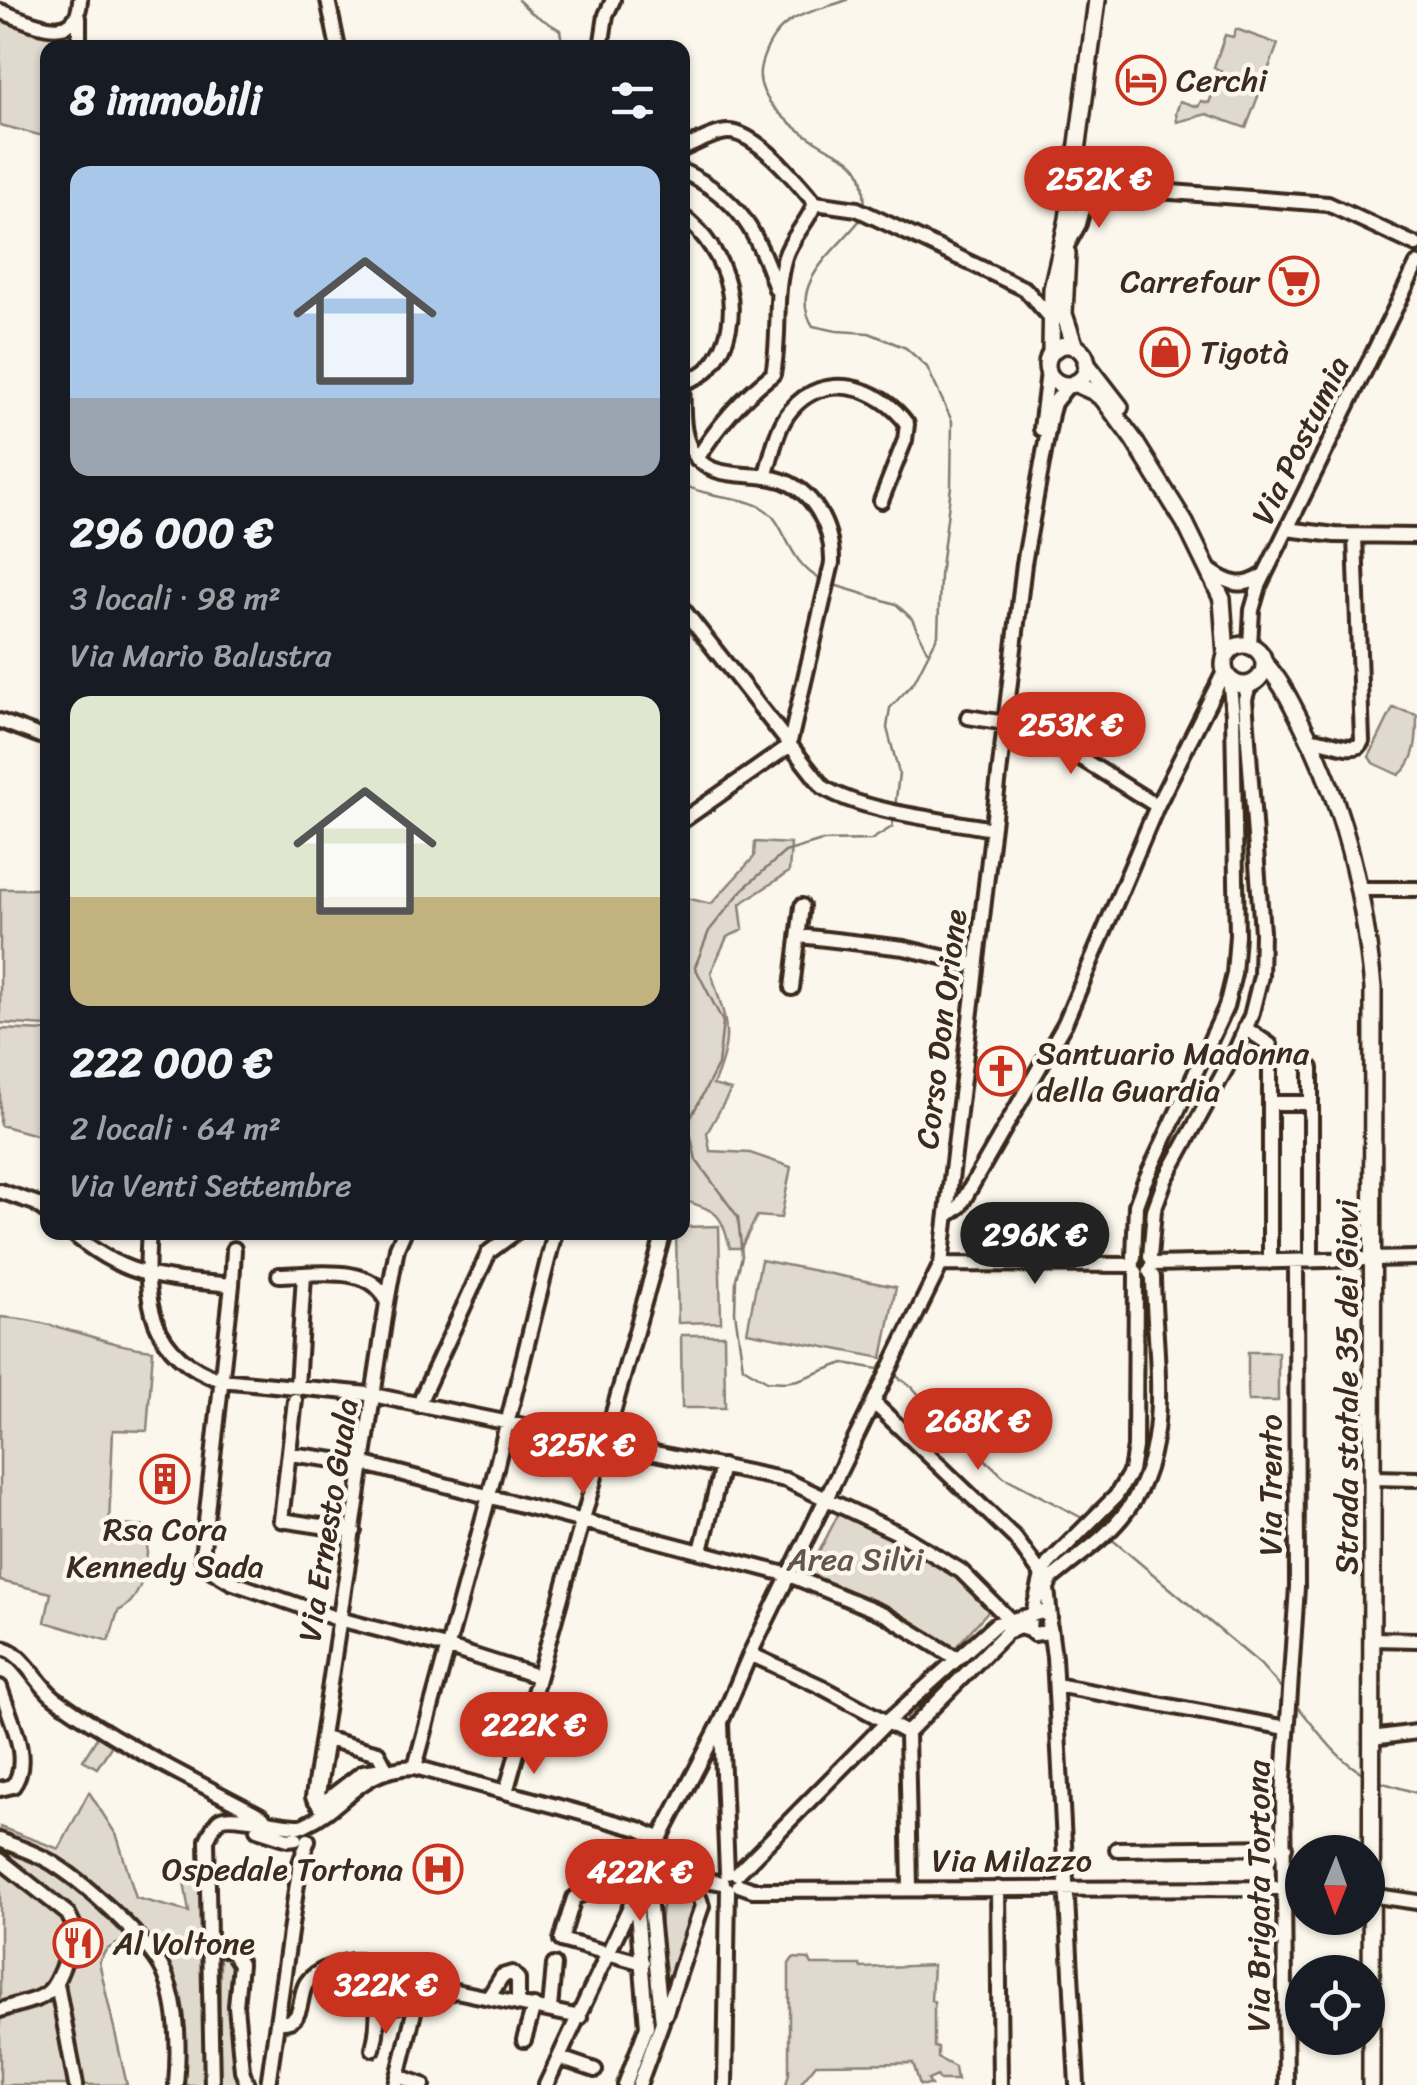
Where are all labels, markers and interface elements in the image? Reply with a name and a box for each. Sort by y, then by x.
place label: Cerchi [1176,52,1268,109]
hotel icon: Cerchi [1115,54,1167,106]
text: 8 immobili [70,63,261,137]
icon: filters [605,73,660,128]
pin: 252K € [1018,146,1180,231]
text: 252K € [1046,150,1152,207]
icon: home [275,231,455,411]
place label: Carrefour [1120,253,1261,310]
supermarket icon: Carrefour [1268,255,1320,307]
place label: Tigotà [1200,324,1289,381]
shop icon: Tigotà [1139,326,1191,378]
street label: Via Postumia [1235,346,1366,535]
text: 296 000 € [70,496,273,570]
text: 3 locali · 98 m² [70,570,281,627]
text: Via Mario Balustra [70,627,331,684]
pin: 253K € [990,692,1152,777]
text: 253K € [1019,696,1123,753]
icon: home [275,761,455,941]
street label: Corso Don Orione [899,906,984,1152]
place label: Santuario Madonna della Guardia [1036,1025,1310,1119]
text: 222 000 € [70,1026,272,1100]
church icon: Santuario Madonna della Guardia [975,1045,1027,1097]
text: 2 locali · 64 m² [70,1100,281,1157]
text: Via Venti Settembre [70,1157,352,1214]
street label: Strada statale 35 dei Giovi [1318,1198,1375,1575]
pin: 296K € [954,1202,1116,1287]
text: 296K € [982,1206,1088,1263]
pin: 268K € [897,1388,1059,1473]
text: 268K € [926,1392,1030,1449]
street label: Via Ernesto Guala [281,1394,376,1646]
pin: 325K € [502,1412,664,1497]
street label: Via Trento [1242,1414,1299,1556]
text: 325K € [531,1416,635,1473]
building icon: Rsa Cora Kennedy Sada [139,1453,191,1505]
place label: Rsa Cora Kennedy Sada [66,1501,264,1595]
park label: Area Silvi [786,1531,925,1588]
pin: 222K € [453,1692,615,1777]
text: 222K € [482,1696,586,1753]
street label: Via Brigata Tortona [1230,1759,1287,2032]
street label: Via Milazzo [932,1832,1092,1889]
north arrow [1285,1835,1385,1935]
map controls [1285,1835,1385,2055]
pin: 422K € [559,1839,721,1924]
place label: Ospedale Tortona [162,1841,403,1898]
hospital icon: Ospedale Tortona [412,1843,464,1895]
text: 422K € [587,1843,693,1900]
place label: Al Voltone [112,1915,255,1972]
restaurant icon: Al Voltone [52,1917,104,1969]
pin: 322K € [305,1952,467,2037]
button: locate [1285,1955,1385,2055]
text: 322K € [334,1956,438,2013]

